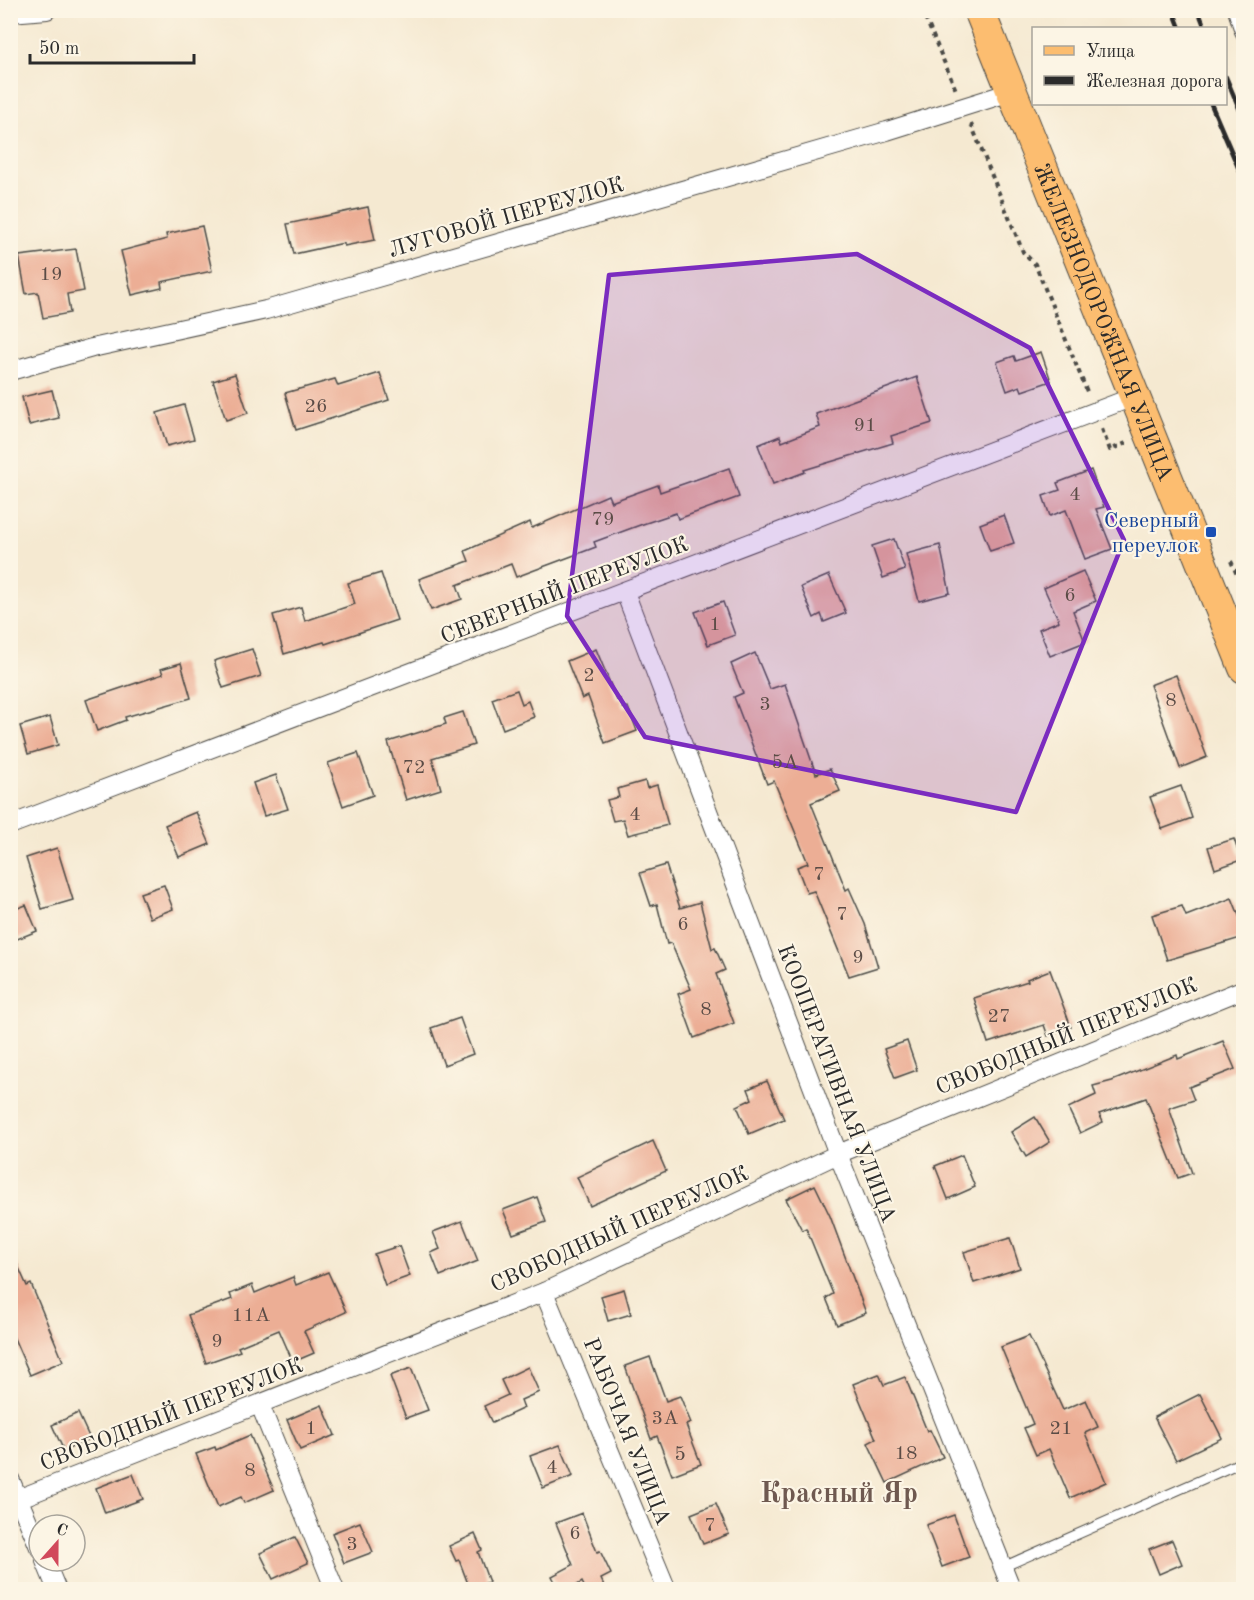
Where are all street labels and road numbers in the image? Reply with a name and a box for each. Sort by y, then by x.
street label: ЖЕЛЕЗНОДОРОЖНАЯ УЛИЦА [1029,161,1176,484]
street label: ЛУГОВОЙ ПЕРЕУЛОК [385,170,627,262]
street label: СЕВЕРНЫЙ ПЕРЕУЛОК [436,530,692,648]
street label: КООПЕРАТИВНАЯ УЛИЦА [773,942,899,1226]
street label: СВОБОДНЫЙ ПЕРЕУЛОК [931,970,1201,1100]
street label: СВОБОДНЫЙ ПЕРЕУЛОК [486,1159,752,1297]
street label: РАБОЧАЯ УЛИЦА [578,1335,674,1529]
street label: СВОБОДНЫЙ ПЕРЕУЛОК [36,1351,306,1475]

